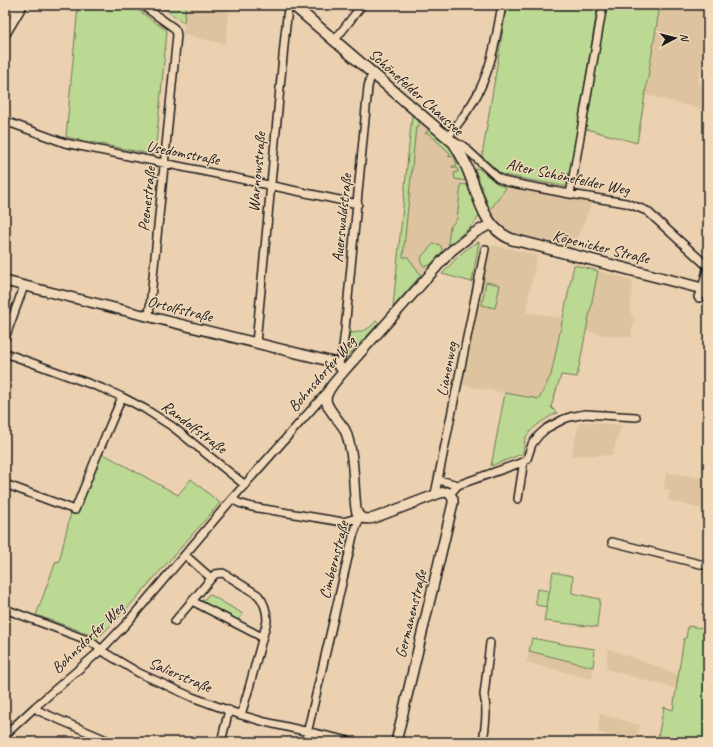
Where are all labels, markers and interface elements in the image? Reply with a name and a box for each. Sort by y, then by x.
north arrow [655,18,695,58]
text: N [678,33,693,43]
street label: Schönefelder Chaussee [364,44,469,141]
street label: Warnowstraße [244,129,271,213]
street label: Usedomstraße [145,136,223,170]
street label: Alter Schönefelder Weg [505,154,633,200]
street label: Peenestraße [134,164,161,232]
street label: Auerswaldstraße [327,171,357,263]
street label: Köpenicker Straße [551,225,653,269]
street label: Ortolfstraße [145,291,216,327]
street label: Bohnsdorfer Weg [284,331,361,416]
street label: Lianenweg [432,339,462,398]
street label: Randolfstraße [157,396,232,459]
street label: Cimbernstraße [315,517,354,601]
street label: Germanenstraße [390,566,432,660]
street label: Bohnsdorfer Weg [47,597,130,678]
street label: Salierstraße [146,653,216,698]

